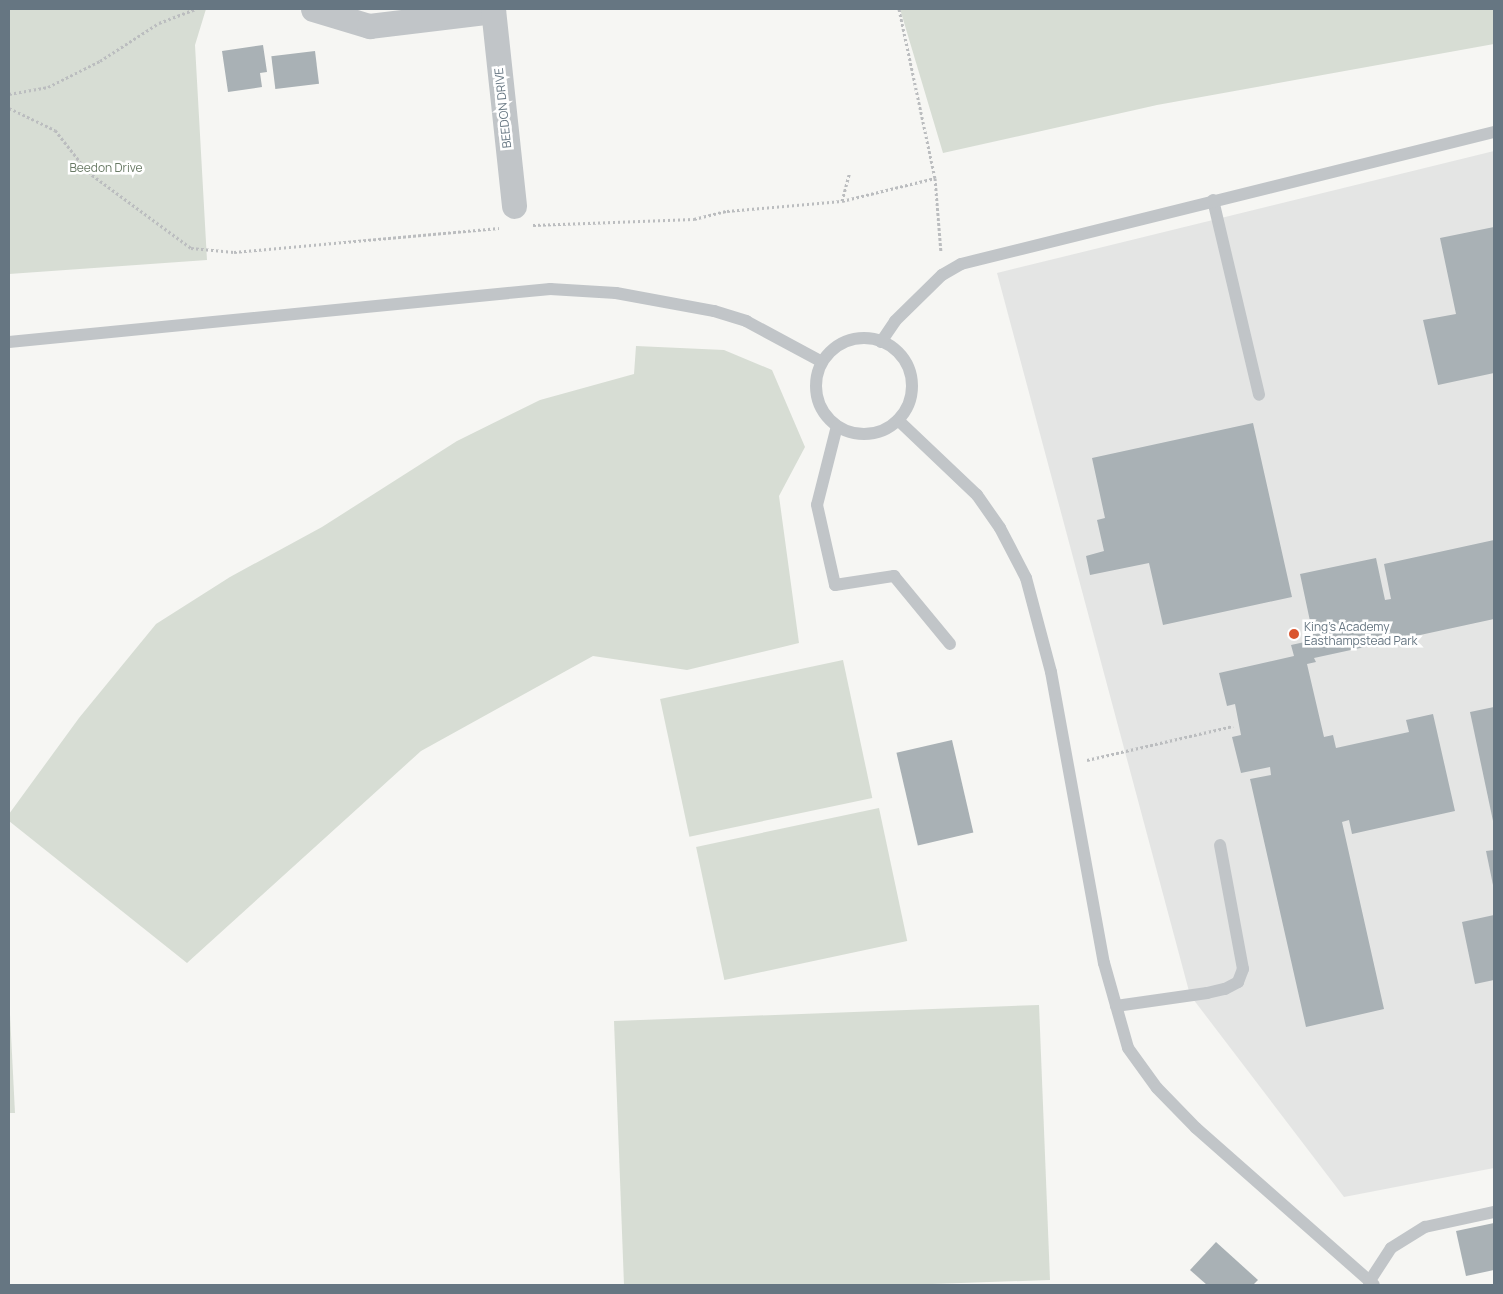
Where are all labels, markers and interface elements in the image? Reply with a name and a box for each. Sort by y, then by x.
street label: BEEDON DRIVE [492,67,514,149]
park label: Beedon Drive [69,161,143,175]
place label: King's Academy Easthampstead Park [1304,620,1417,648]
marker: King's Academy Easthampstead Park [1288,628,1300,640]

